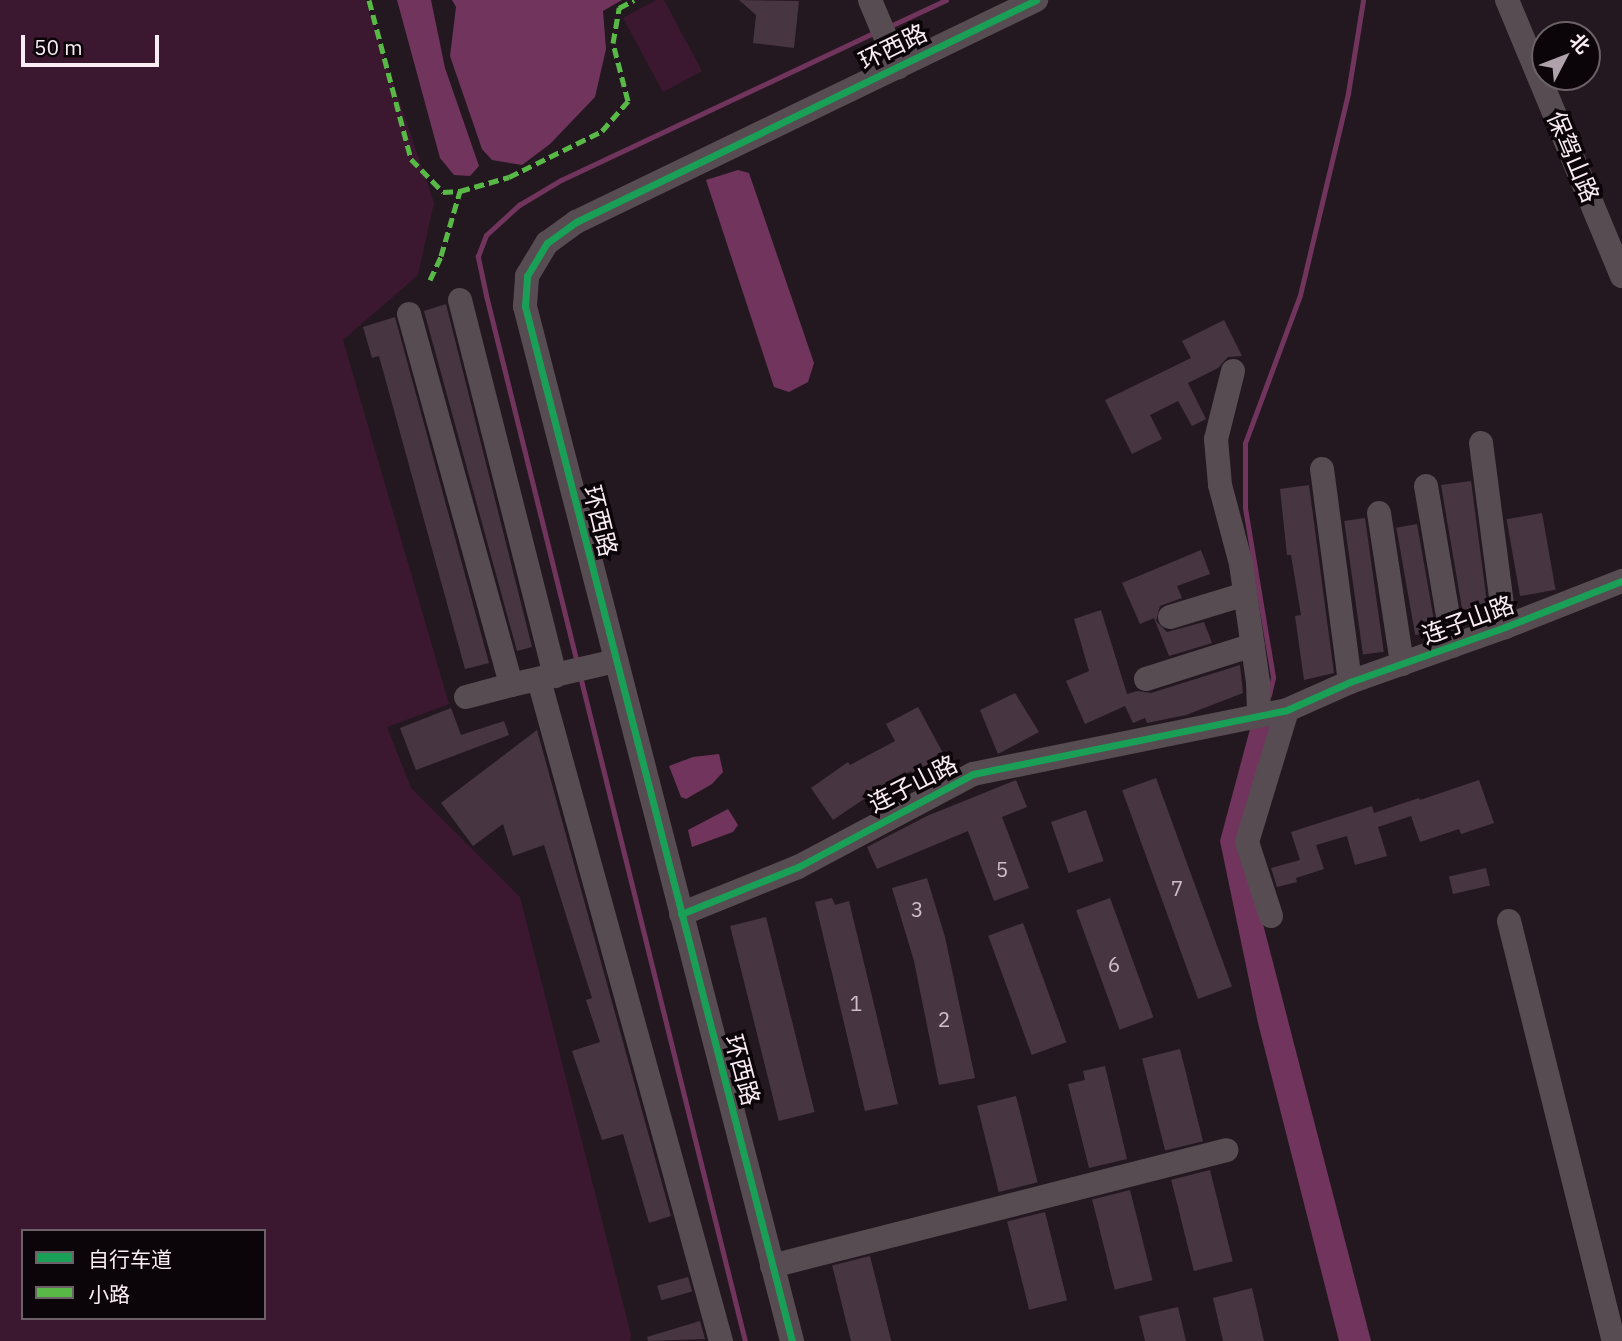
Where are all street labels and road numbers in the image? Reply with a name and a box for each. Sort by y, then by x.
street label: 环西路 [854,18,932,76]
street label: 保驾山路 [1541,107,1605,207]
street label: 环西路 [577,483,623,559]
street label: 连子山路 [1418,590,1518,650]
street label: 连子山路 [864,749,962,819]
street label: 环西路 [719,1031,765,1109]

